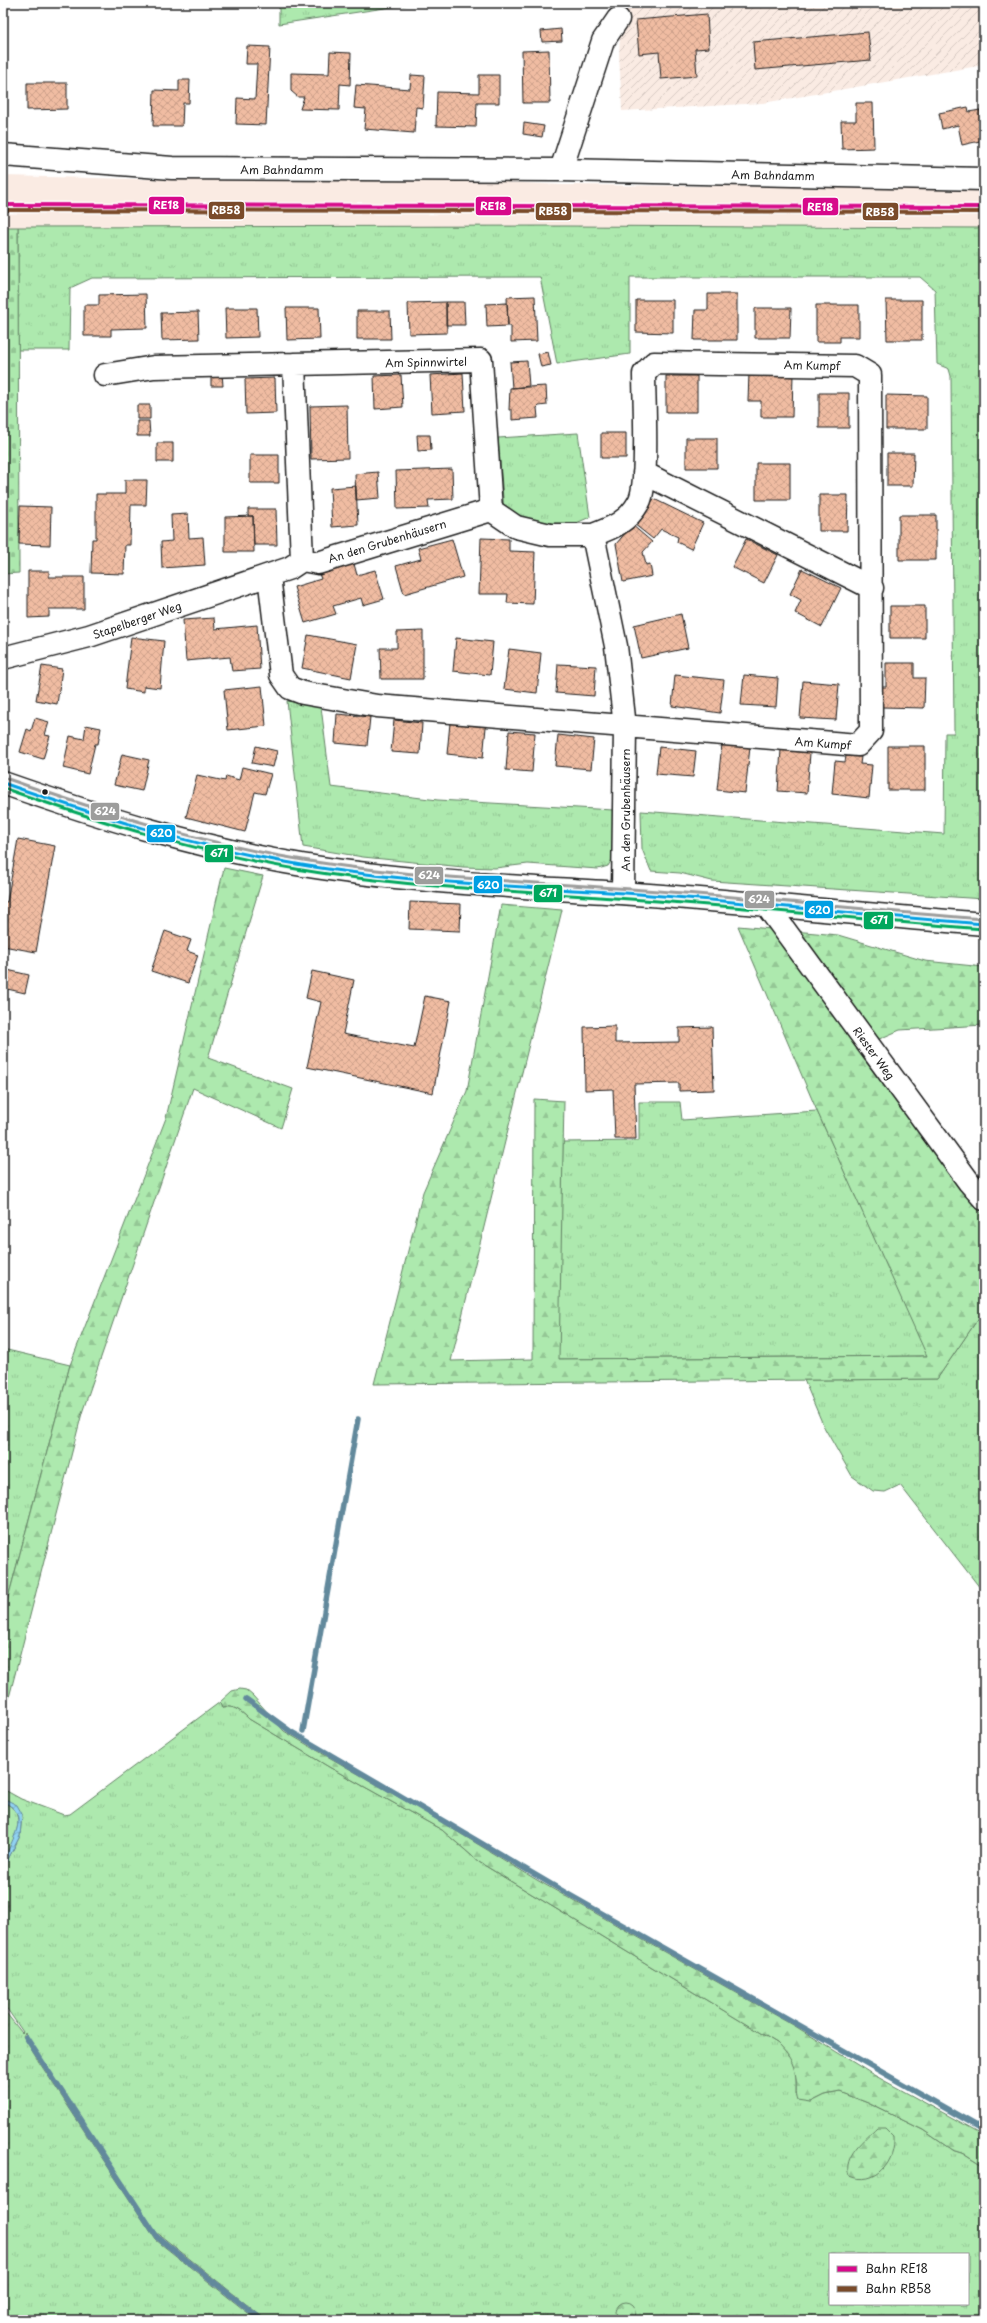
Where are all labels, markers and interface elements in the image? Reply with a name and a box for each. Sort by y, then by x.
street label: Am Bahndamm [240,161,324,178]
street label: Am Bahndamm [731,166,815,184]
line badge: RE18 [148,196,185,215]
text: RE18 [153,196,179,213]
line badge: RE18 [475,196,512,216]
text: RE18 [480,197,506,214]
line badge: RE18 [802,197,839,216]
text: RE18 [807,198,833,215]
line badge: RB58 [208,201,245,220]
text: RB58 [212,201,240,218]
line badge: RB58 [535,202,572,221]
text: RB58 [539,202,567,219]
line badge: RB58 [862,202,899,221]
text: RB58 [866,203,894,220]
street label: Am Spinnwirtel [385,353,467,371]
street label: Am Kumpf [784,356,842,374]
street label: An den Grubenhäusern [326,515,448,567]
street label: Stapelberger Weg [90,597,184,643]
street label: Am Kumpf [794,733,853,754]
street label: An den Grubenhäusern [617,748,634,871]
unlabelled marker [40,787,50,797]
line badge: 624 [90,802,120,821]
text: 624 [94,802,116,819]
line badge: 620 [146,824,176,843]
text: 620 [150,824,172,841]
line badge: 671 [204,844,234,863]
text: 671 [210,844,228,861]
line badge: 624 [414,866,444,885]
text: 624 [418,866,440,883]
line badge: 620 [473,875,503,894]
text: 620 [477,876,499,893]
line badge: 671 [533,884,563,903]
text: 671 [539,884,557,901]
line badge: 624 [744,890,775,909]
text: 624 [748,890,770,907]
line badge: 620 [804,900,834,919]
text: 620 [808,901,830,918]
line badge: 671 [863,911,894,930]
text: 671 [870,911,888,928]
street label: Riester Weg [849,1023,899,1083]
legend [829,2253,969,2305]
text: Bahn RE18 [865,2259,928,2277]
text: Bahn RB58 [865,2279,932,2297]

